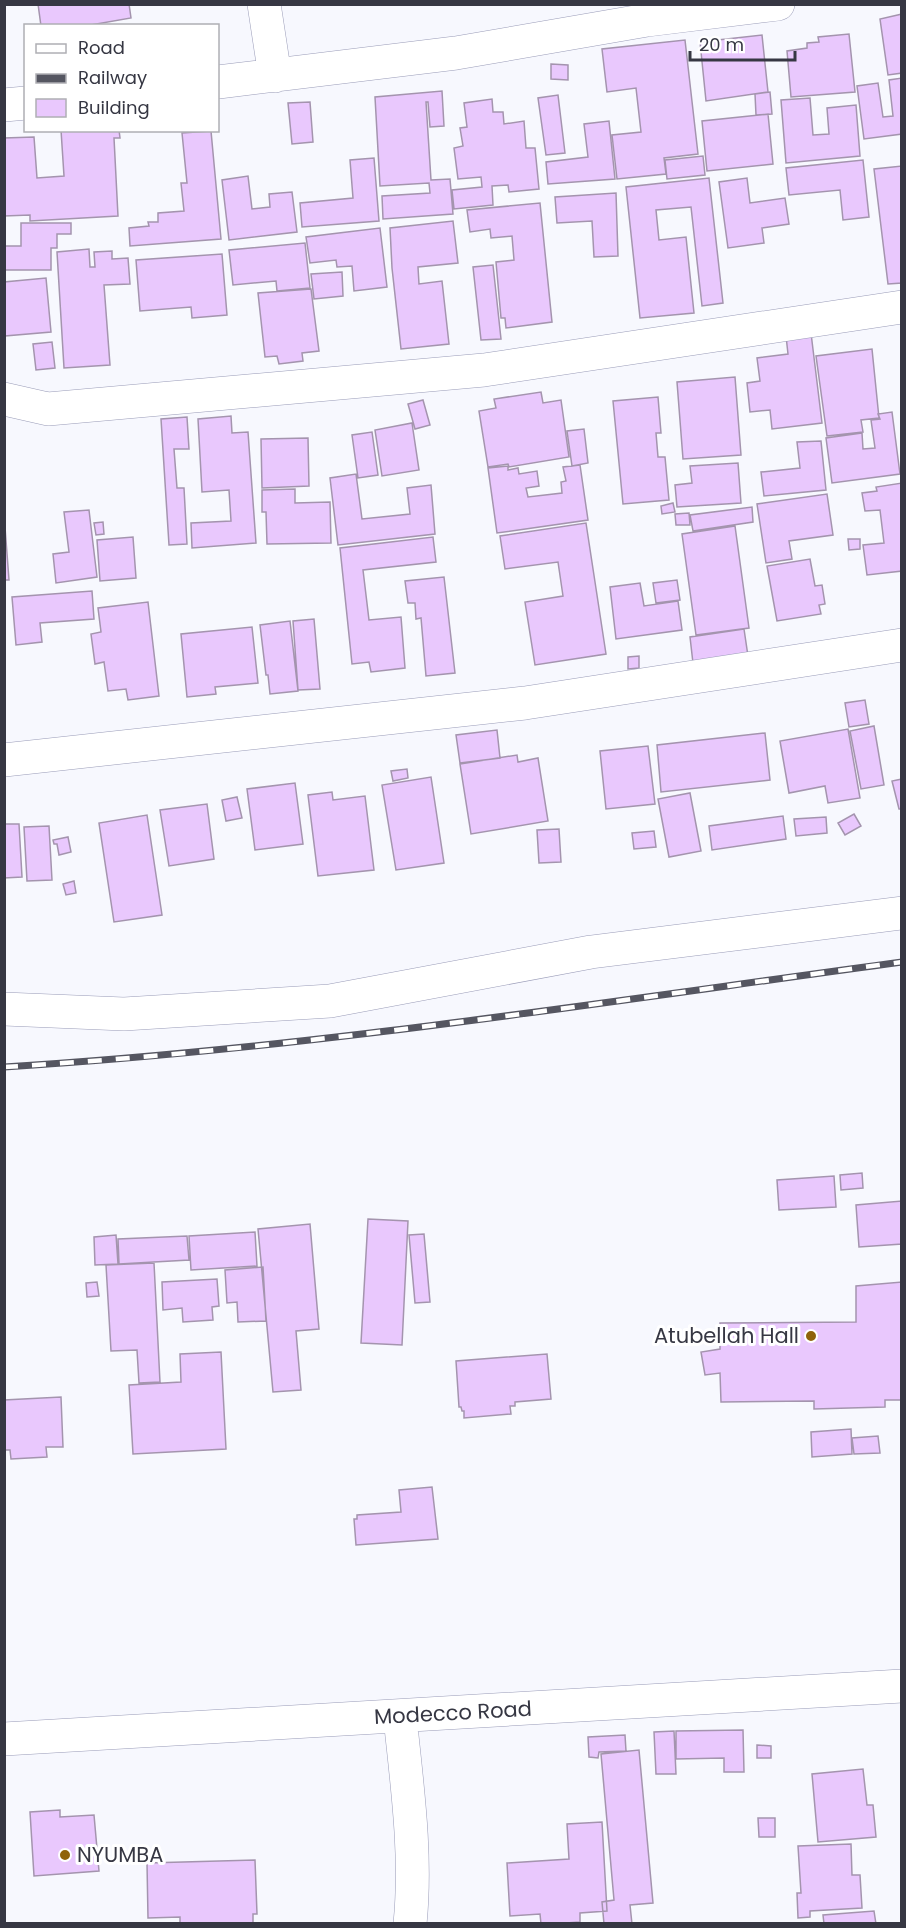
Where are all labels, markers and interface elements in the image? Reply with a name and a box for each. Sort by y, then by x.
legend [24,24,219,132]
scale bar [690,24,795,62]
text: 20 m [699,32,744,57]
text: Road [78,35,125,60]
text: Railway [78,65,147,90]
text: Building [78,95,150,120]
place label: Atubellah Hall [654,1321,799,1350]
marker: Atubellah Hall [804,1329,818,1343]
street label: Modecco Road [373,1694,533,1731]
place label: NYUMBA [77,1840,163,1869]
marker: NYUMBA [58,1848,72,1862]

